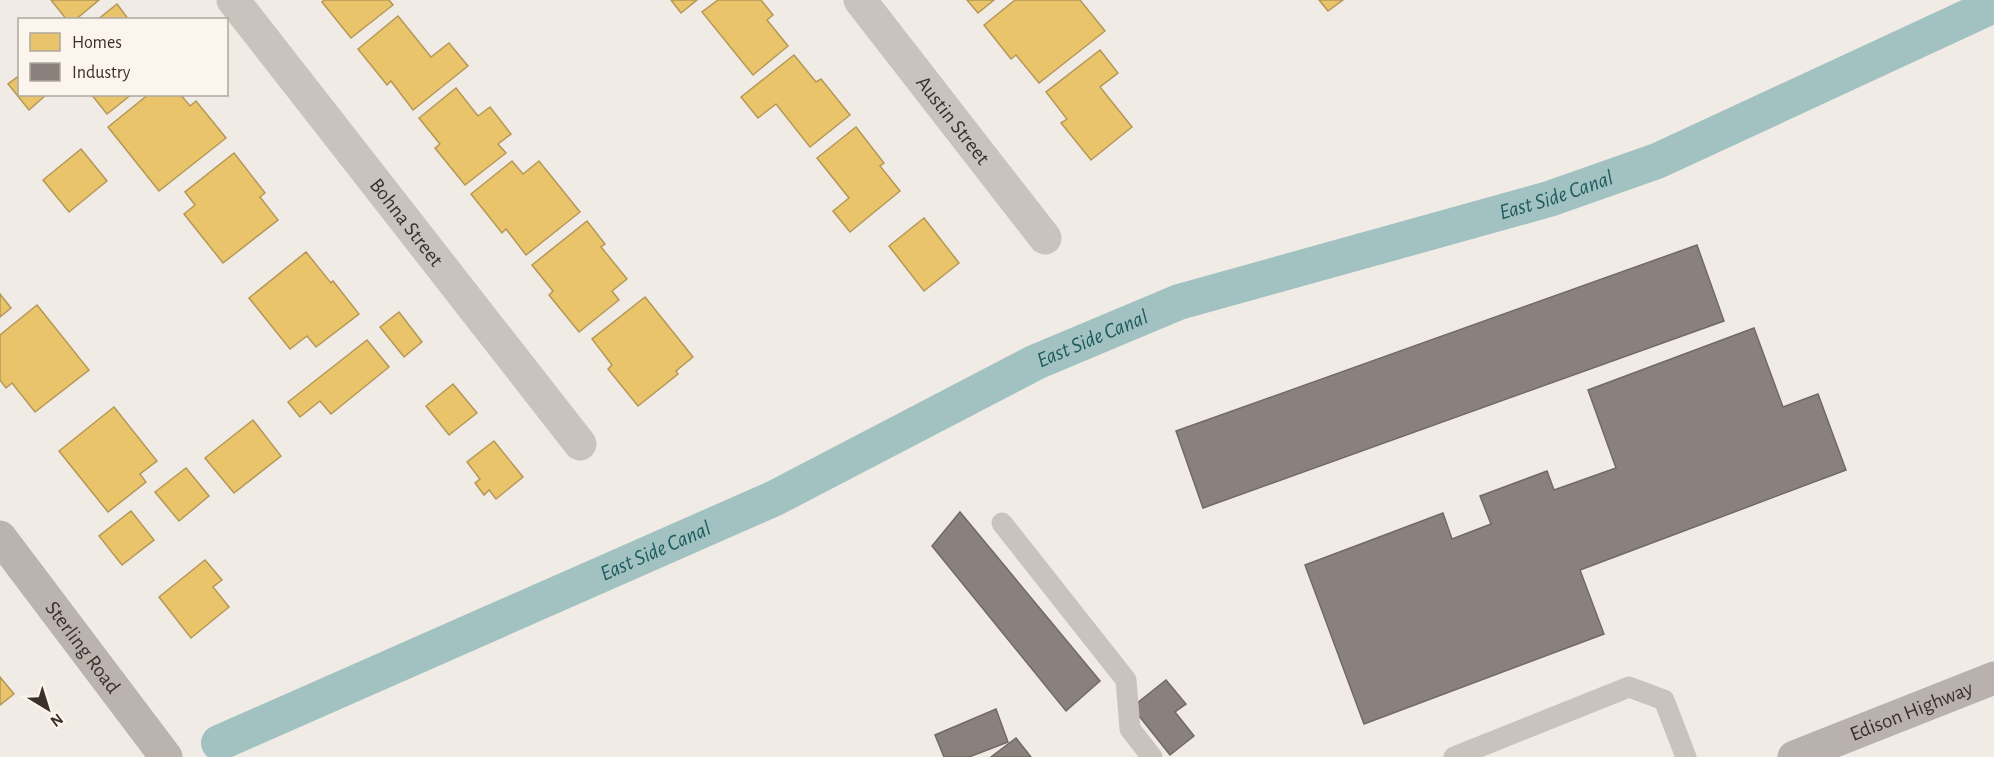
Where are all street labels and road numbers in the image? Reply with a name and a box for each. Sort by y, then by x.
street label: Austin Street [913,72,994,168]
street label: Bohna Street [366,174,448,270]
street label: Sterling Road [42,597,125,697]
street label: Edison Highway [1847,677,1976,744]

